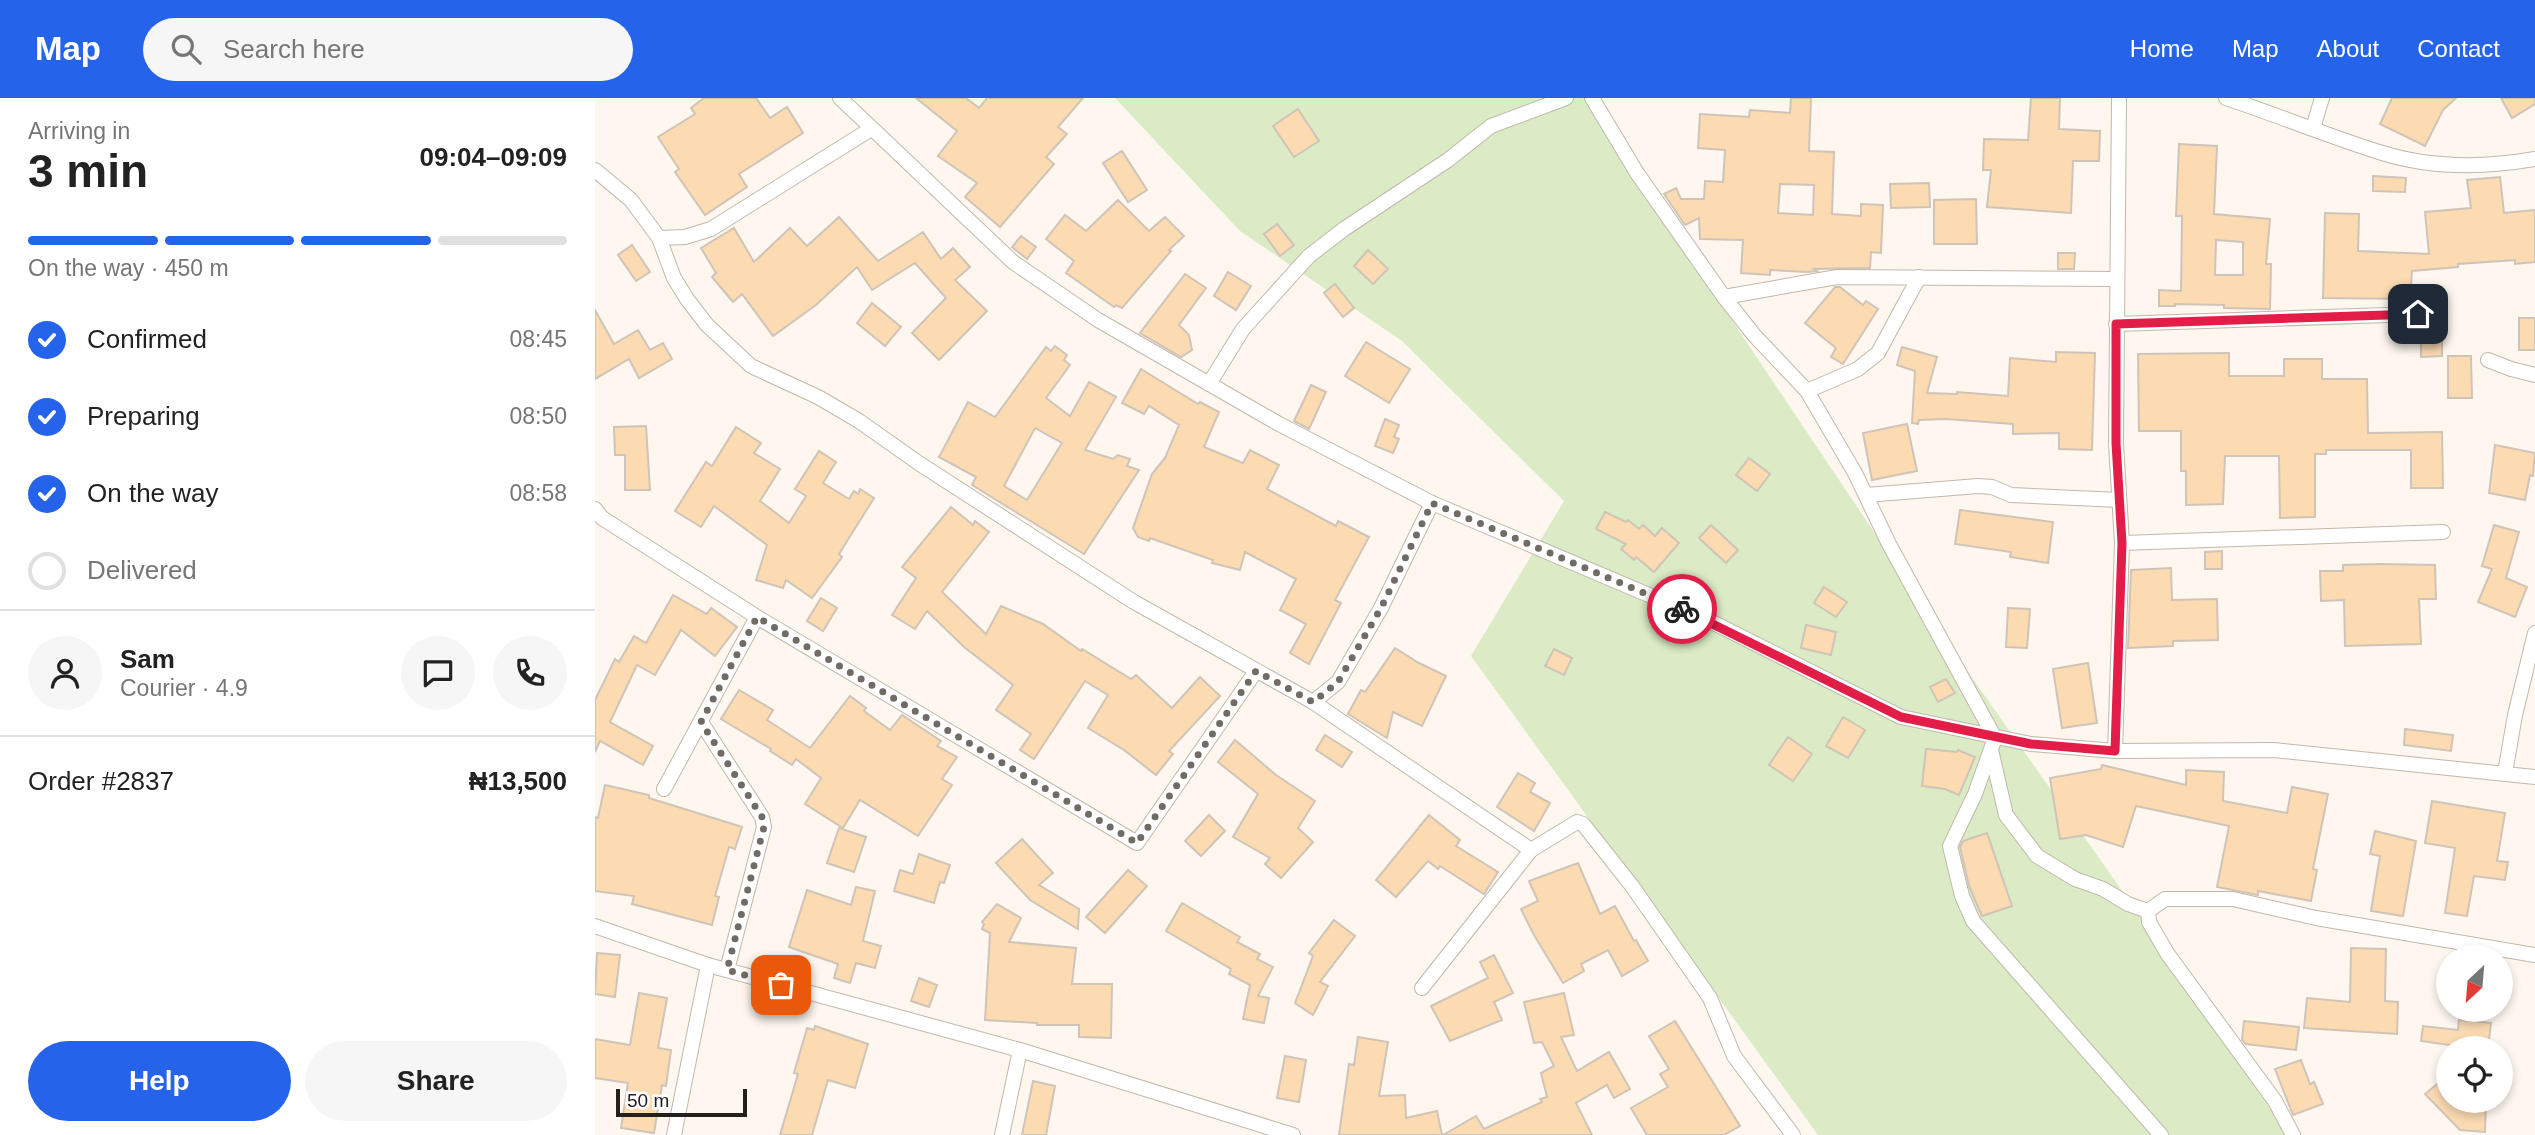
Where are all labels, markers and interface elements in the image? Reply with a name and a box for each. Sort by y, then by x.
search box [143,18,633,81]
text: Map [35,30,101,67]
icon: search [167,30,205,68]
text: Search here [223,34,365,64]
text: Home [2130,35,2194,62]
text: Map [2232,35,2279,62]
text: About [2317,35,2379,62]
text: Contact [2417,35,2500,62]
text: Arriving in [28,118,130,144]
text: 09:04–09:09 [420,142,567,172]
text: 3 min [28,145,148,197]
text: On the way · 450 m [28,255,229,281]
pin [2388,284,2448,344]
icon: home [2399,295,2437,333]
icon: check [28,321,66,359]
text: Confirmed [87,324,207,354]
text: 08:45 [509,326,567,352]
icon: check [28,398,66,436]
text: Preparing [87,401,200,431]
text: 08:50 [509,403,567,429]
icon: check [28,475,66,513]
text: On the way [87,478,219,508]
text: 08:58 [509,480,567,506]
text: Delivered [87,555,197,585]
courier [1647,574,1717,644]
icon: bike [1663,590,1701,628]
button: person [28,636,102,710]
button: chat [401,636,475,710]
button: phone [493,636,567,710]
text: Sam [120,644,175,674]
text: Courier · 4.9 [120,675,248,701]
text: Order #2837 [28,766,174,796]
text: ₦13,500 [469,766,567,796]
north arrow [2436,945,2513,1022]
map controls [2436,945,2513,1113]
pin [751,955,811,1015]
icon: bag [762,966,800,1004]
button: locate [2436,1036,2513,1113]
button: Help [28,1041,291,1121]
button: Share [305,1041,567,1121]
scale bar [616,1086,747,1118]
text: 50 m [627,1090,669,1111]

